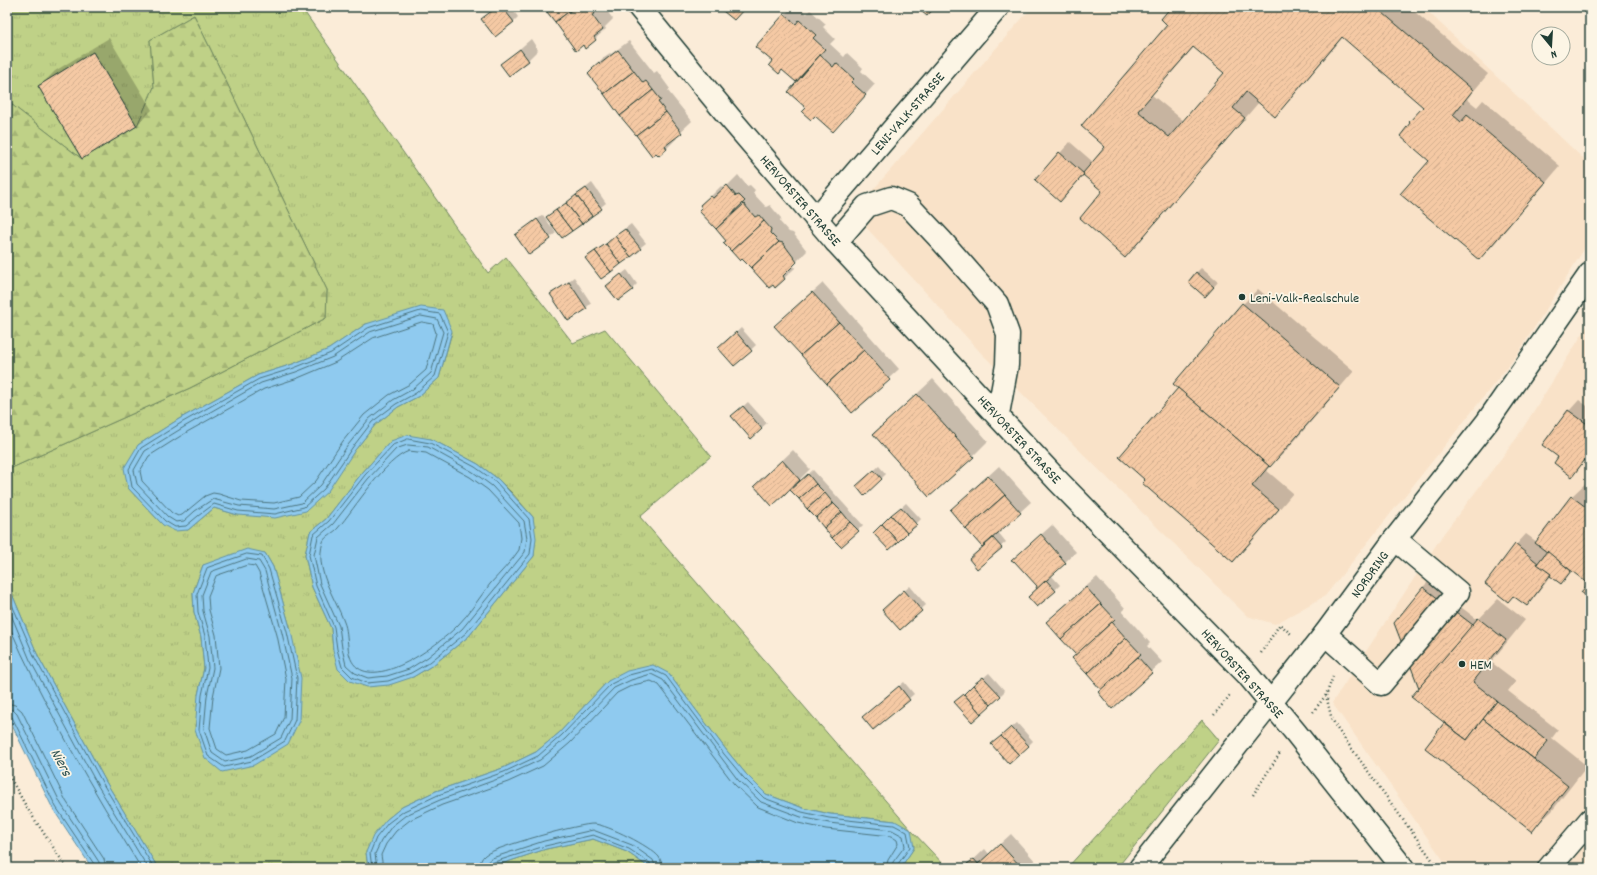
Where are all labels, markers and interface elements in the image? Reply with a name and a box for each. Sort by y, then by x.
north arrow [1531,26,1571,66]
text: N [1548,45,1559,62]
street label: LENI-VALK-STRASSE [867,68,951,160]
street label: HERVORSTER STRASSE [754,151,845,252]
place label: Leni-Valk-Realschule [1250,289,1359,309]
marker: Leni-Valk-Realschule [1237,292,1247,302]
street label: HERVORSTER STRASSE [972,391,1066,490]
street label: NORDRING [1347,547,1395,603]
street label: HERVORSTER STRASSE [1196,625,1288,724]
place label: HEM [1470,656,1492,676]
marker: HEM [1457,659,1467,669]
water label: Niers [44,745,77,781]

